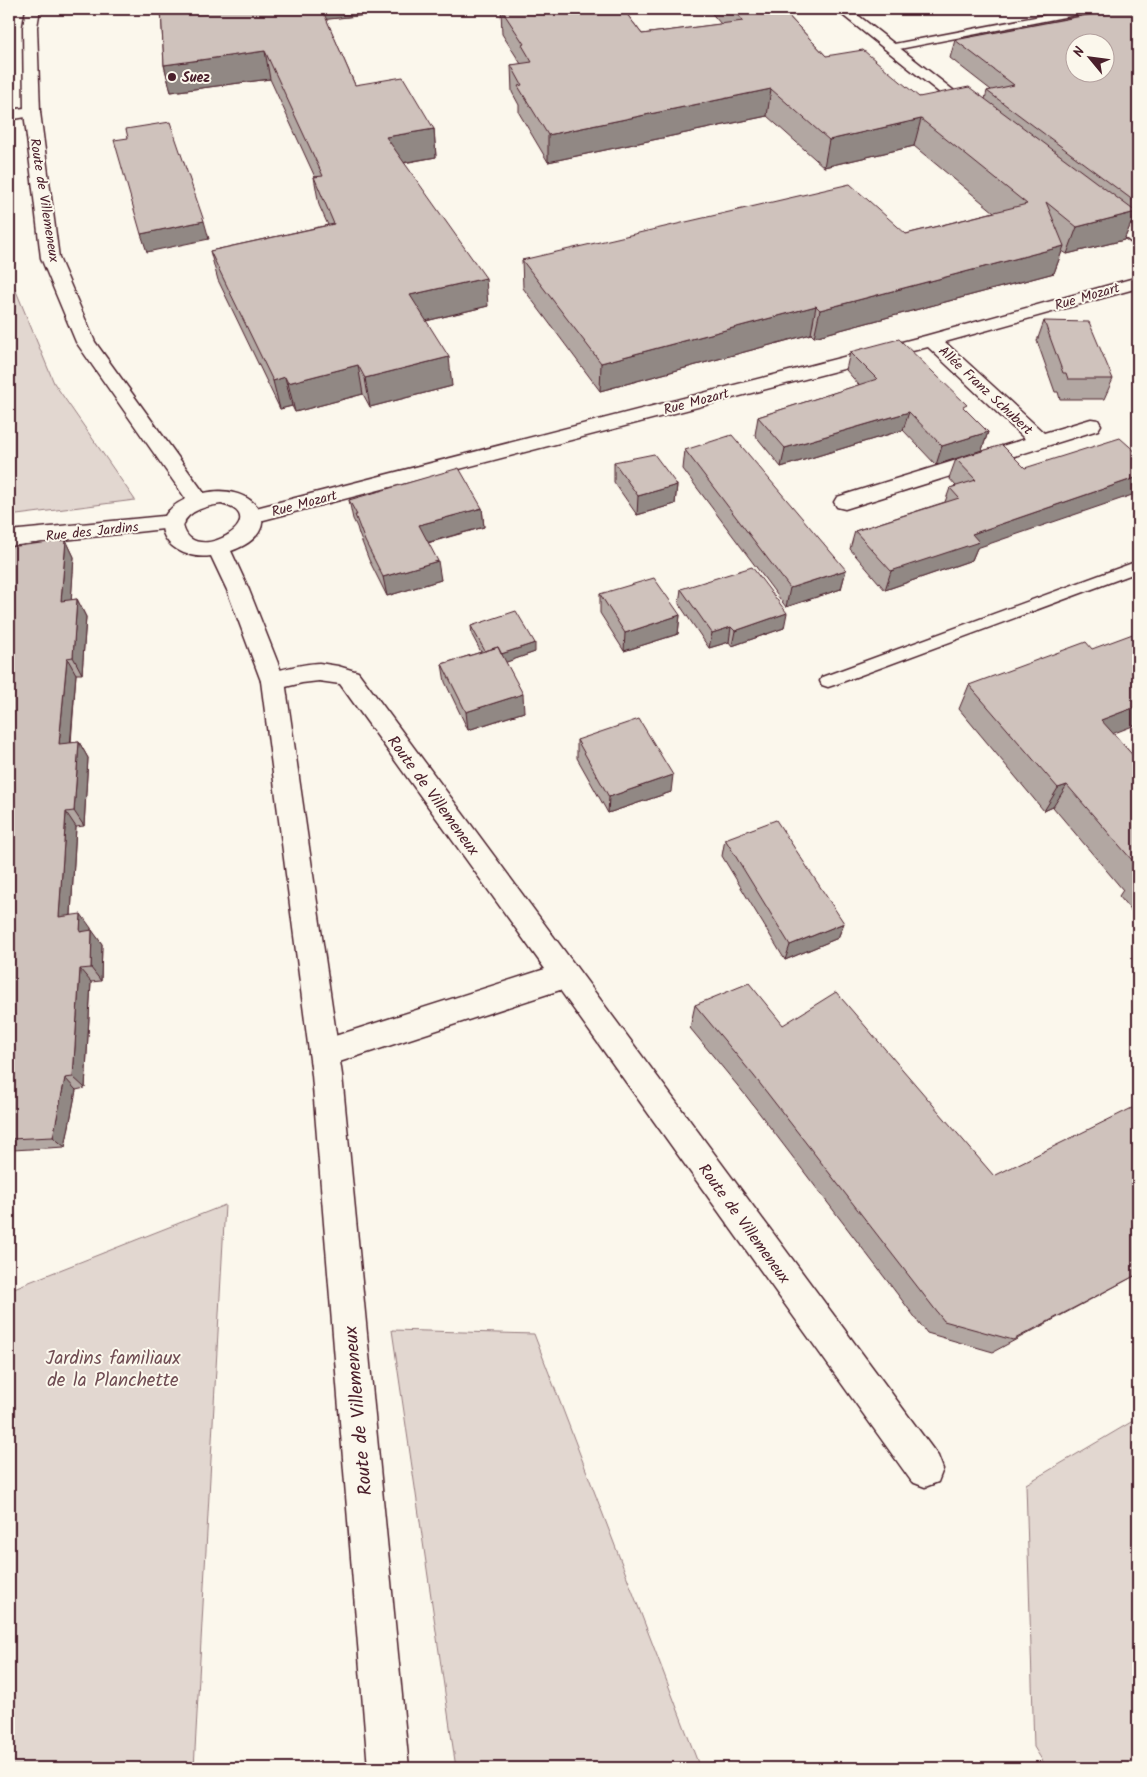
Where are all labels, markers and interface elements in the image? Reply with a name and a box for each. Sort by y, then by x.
north arrow [1064,32,1114,82]
text: N [1068,43,1091,61]
place label: Suez [182,67,210,89]
marker: Suez [166,71,178,83]
street label: Route de Villemeneux [23,137,65,265]
street label: Rue Mozart [1052,277,1123,317]
street label: Allée Franz Schubert [933,341,1038,441]
street label: Rue Mozart [661,383,732,421]
street label: Rue Mozart [269,485,340,523]
street label: Rue des Jardins [45,516,140,548]
street label: Route de Villemeneux [381,731,486,862]
street label: Route de Villemeneux [692,1159,797,1290]
street label: Route de Villemeneux [337,1324,381,1497]
park label: Jardins familiaux de la Planchette [46,1344,181,1396]

